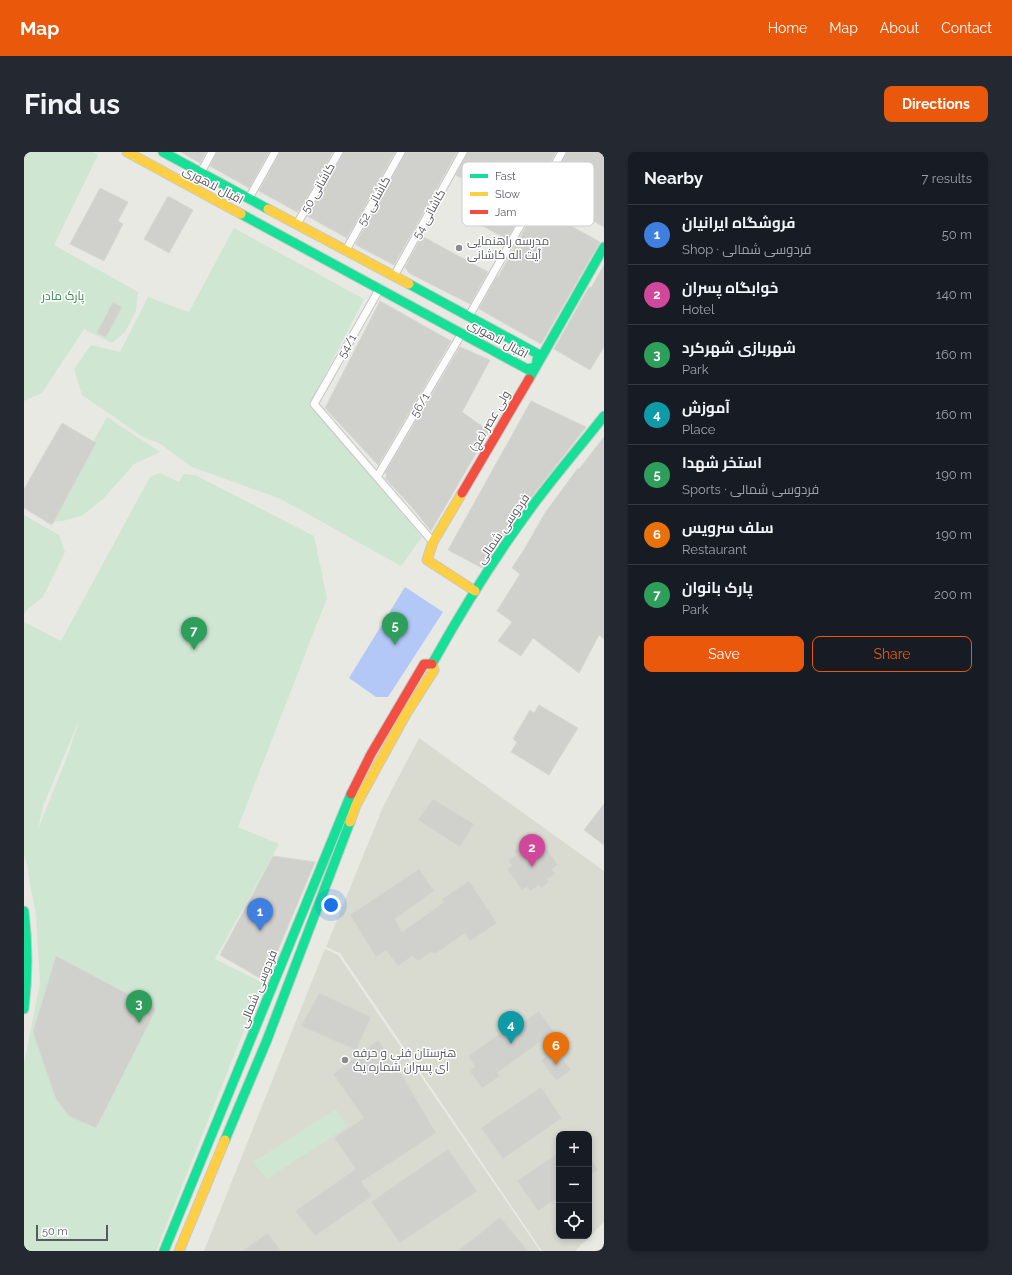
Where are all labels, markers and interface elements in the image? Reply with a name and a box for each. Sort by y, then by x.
text: Map [20,17,59,39]
text: Home [768,20,807,36]
text: Map [829,20,858,36]
text: About [880,20,919,36]
text: Contact [941,20,992,36]
button: Directions [884,86,988,122]
text: Find us [24,88,120,121]
street label: کاشانی 50 [298,161,338,215]
legend [462,162,594,226]
street label: اقبال لاهوری [180,163,246,207]
text: Nearby [644,168,703,188]
text: Fast [495,170,516,183]
text: 7 results [922,171,972,186]
street label: کاشانی 52 [355,174,393,228]
street label: کاشانی 54 [410,187,448,241]
text: Slow [495,188,520,201]
text: Jam [495,206,516,219]
text: فروشگاه ایرانیان [682,214,796,232]
text: 1 [654,227,660,242]
text: 50 m [942,227,972,242]
place label: مدرسه راهنمایی آیت اله کاشانی [467,234,549,262]
text: Shop · فردوسی شمالی [682,242,811,257]
marker: مدرسه راهنمایی آیت اله کاشانی [454,243,464,253]
text: خوابگاه پسران [682,279,779,297]
text: 2 [653,287,661,302]
text: 140 m [936,287,972,302]
park label: پارک مادر [41,289,85,305]
text: Hotel [682,302,715,317]
street label: اقبال لاهوری [465,317,531,361]
street label: 54/1 [335,332,359,360]
text: شهربازی شهرکرد [682,339,796,357]
text: 3 [653,347,661,362]
text: 160 m [935,347,972,362]
text: Park [682,362,709,377]
street label: ولی عصر (عج) [467,388,514,455]
street label: 56/1 [407,390,433,420]
text: آموزش [682,399,730,417]
text: 4 [653,407,661,422]
text: 160 m [935,407,972,422]
text: Place [682,422,715,437]
text: استخر شهدا [682,454,762,472]
text: 5 [653,467,661,482]
text: 190 m [936,467,972,482]
text: Sports · فردوسی شمالی [682,482,819,497]
street label: فردوسی شمالی [474,491,532,567]
text: سلف سرویس [682,519,774,537]
text: 6 [653,527,661,542]
text: 190 m [936,527,972,542]
text: Restaurant [682,542,747,557]
text: پارک بانوان [682,579,753,597]
text: 7 [653,587,661,602]
text: 200 m [934,587,972,602]
text: Park [682,602,709,617]
pin: 5 [382,612,408,645]
pin: 7 [181,617,207,650]
button: Save [644,636,804,672]
button: Share [812,636,972,672]
pin: 2 [519,834,545,867]
your location [321,895,341,915]
pin: 1 [247,898,273,931]
street label: فردوسی شمالی [236,948,280,1030]
pin: 3 [126,990,152,1023]
pin: 4 [498,1011,524,1044]
pin: 6 [543,1032,569,1065]
place label: هنرستان فنی و حرفه ای پسران شماره یک [353,1046,456,1076]
marker: هنرستان فنی و حرفه ای پسران شماره یک [340,1055,350,1065]
map controls [556,1131,592,1239]
button: + [556,1131,592,1167]
button: − [556,1167,592,1203]
button: locate [556,1203,592,1239]
scale bar [36,1223,108,1242]
text: 50 m [42,1225,68,1238]

